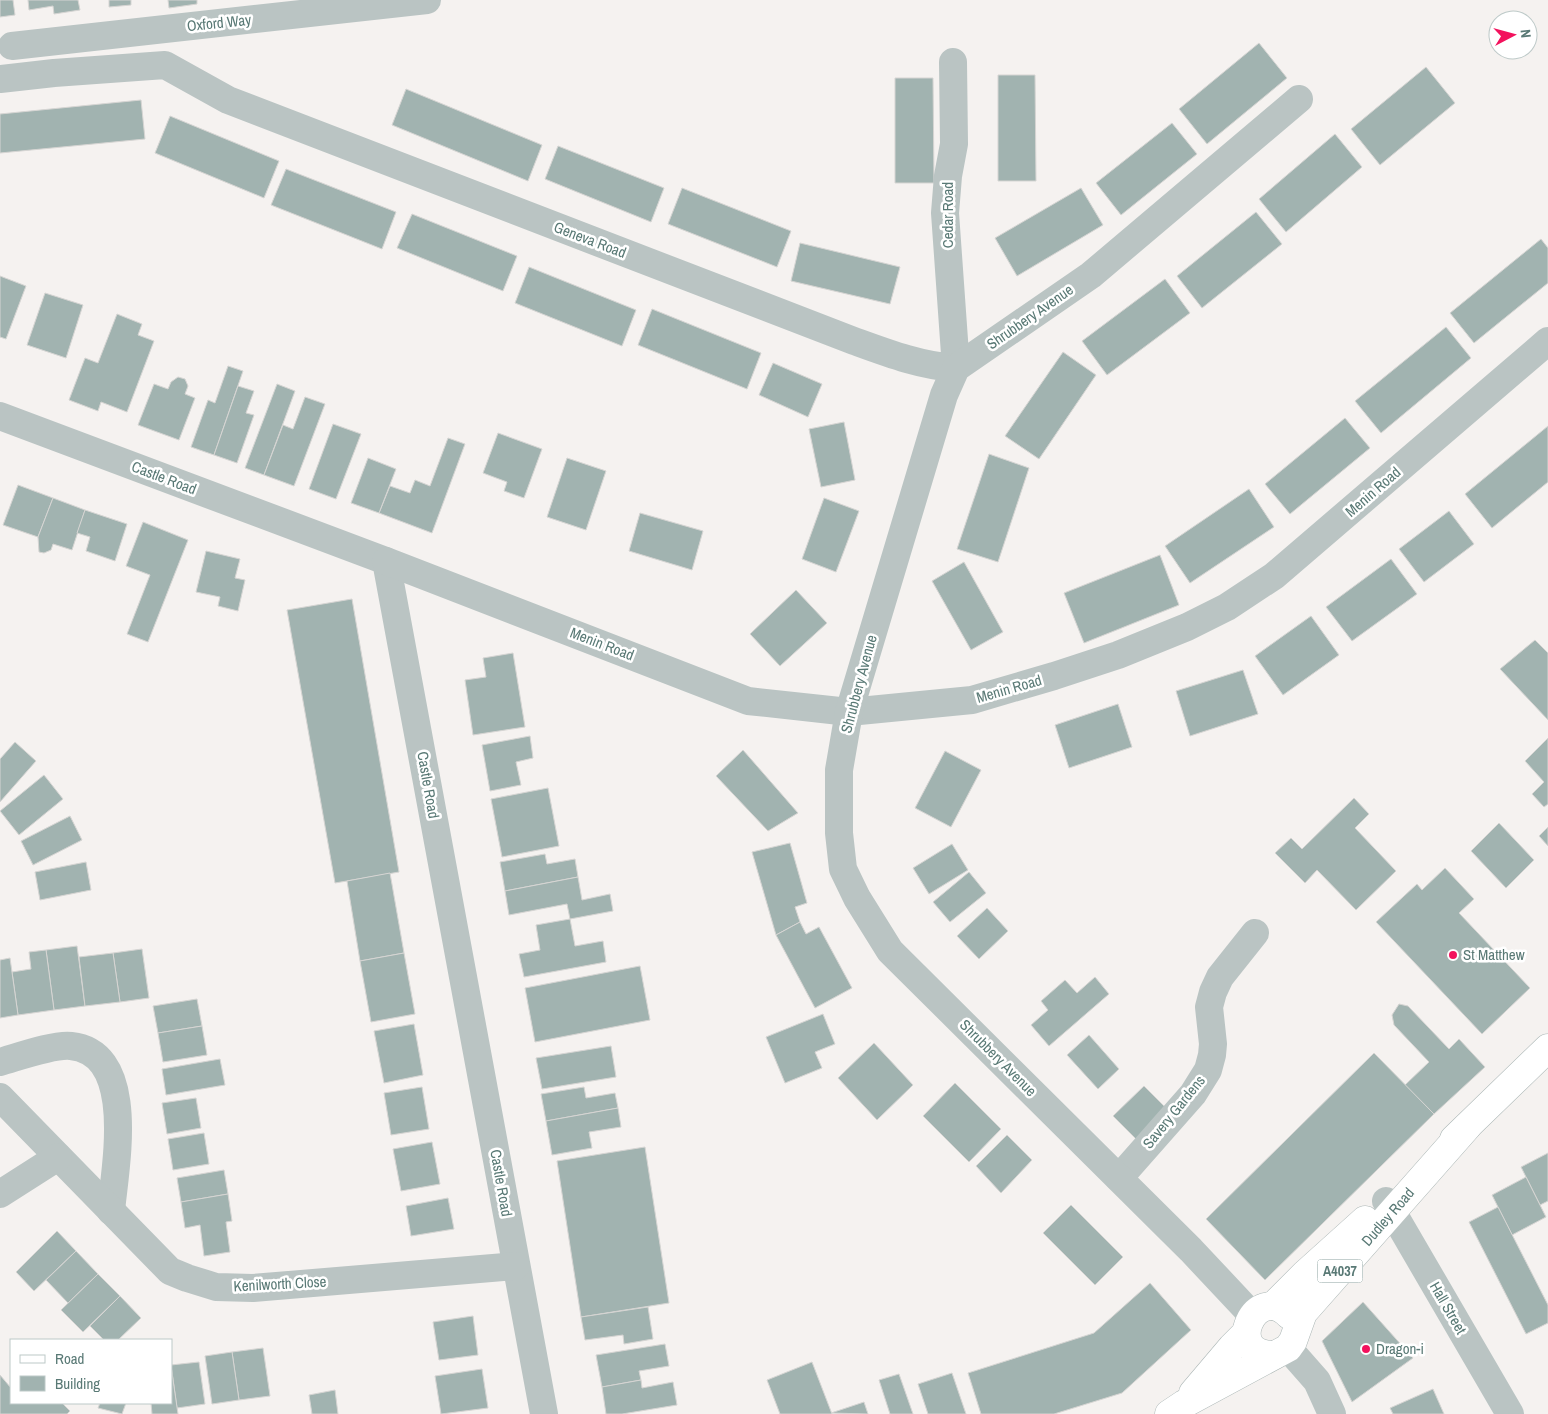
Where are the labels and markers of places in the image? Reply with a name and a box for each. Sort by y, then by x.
place label: St Matthew [1463,944,1525,965]
marker: St Matthew [1447,949,1459,961]
place label: Dragon-i [1376,1338,1424,1359]
marker: Dragon-i [1360,1343,1372,1355]

